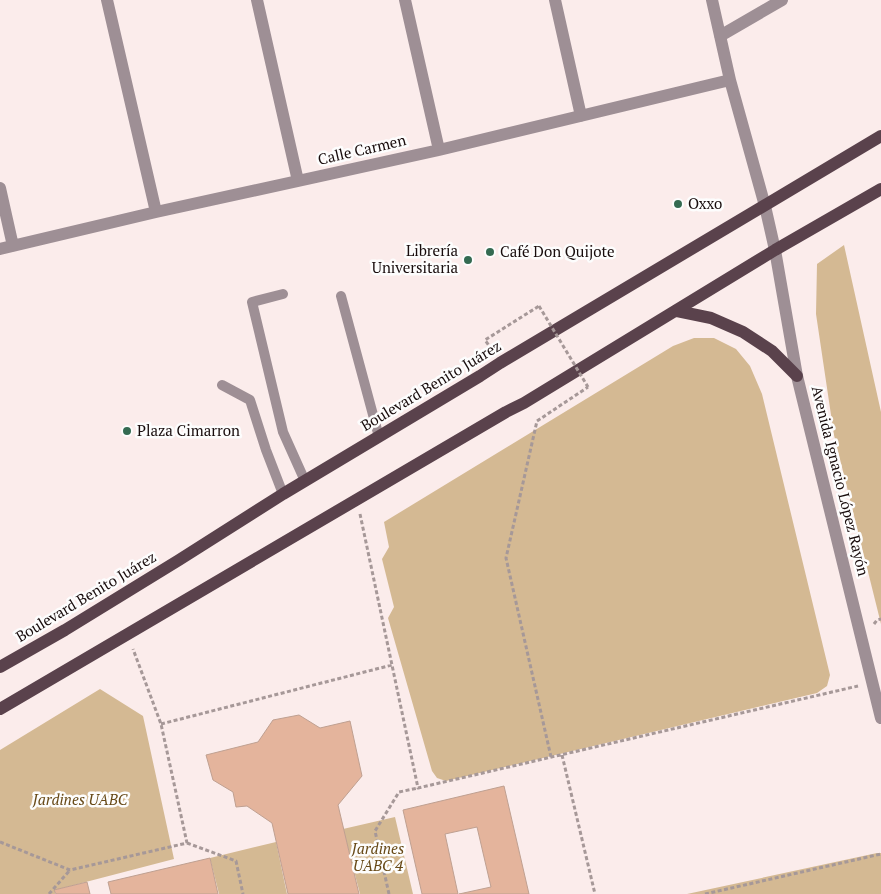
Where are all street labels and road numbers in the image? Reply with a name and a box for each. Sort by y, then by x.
street label: Calle Carmen [316,129,408,169]
street label: Boulevard Benito Juárez [357,335,504,435]
street label: Avenida Ignacio López Rayón [808,384,874,578]
street label: Boulevard Benito Juárez [12,546,159,646]

